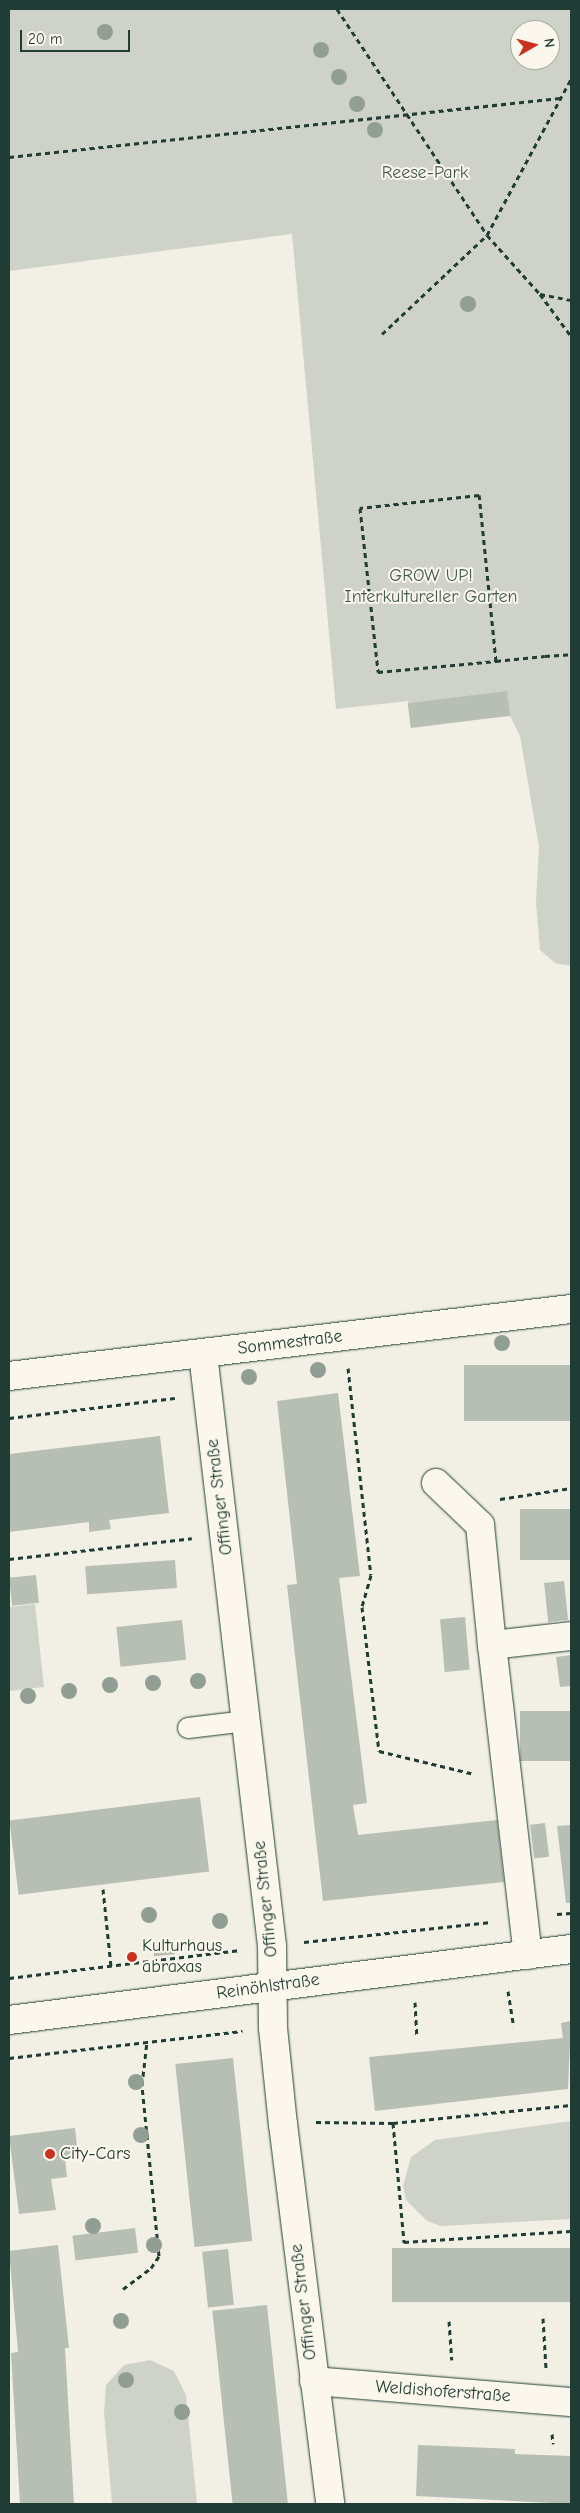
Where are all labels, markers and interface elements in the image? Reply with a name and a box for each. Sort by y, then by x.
scale bar [22,20,132,52]
north arrow [510,20,560,70]
text: 20 m [28,30,62,48]
text: N [540,37,558,49]
park label: Reese-Park [382,162,468,184]
park label: GROW UP! Interkultureller Garten [345,566,517,608]
street label: Sommestraße [236,1326,344,1360]
street label: Offinger Straße [202,1438,238,1556]
street label: Offinger Straße [249,1840,283,1958]
place label: Kulturhaus abraxas [142,1936,222,1978]
marker: Kulturhaus abraxas [126,1951,138,1963]
street label: Reinöhlstraße [215,1969,321,2005]
place label: City-Cars [60,2143,131,2165]
marker: City-Cars [44,2148,56,2160]
street label: Offinger Straße [286,2243,322,2361]
street label: Weldishoferstraße [375,2376,511,2408]

